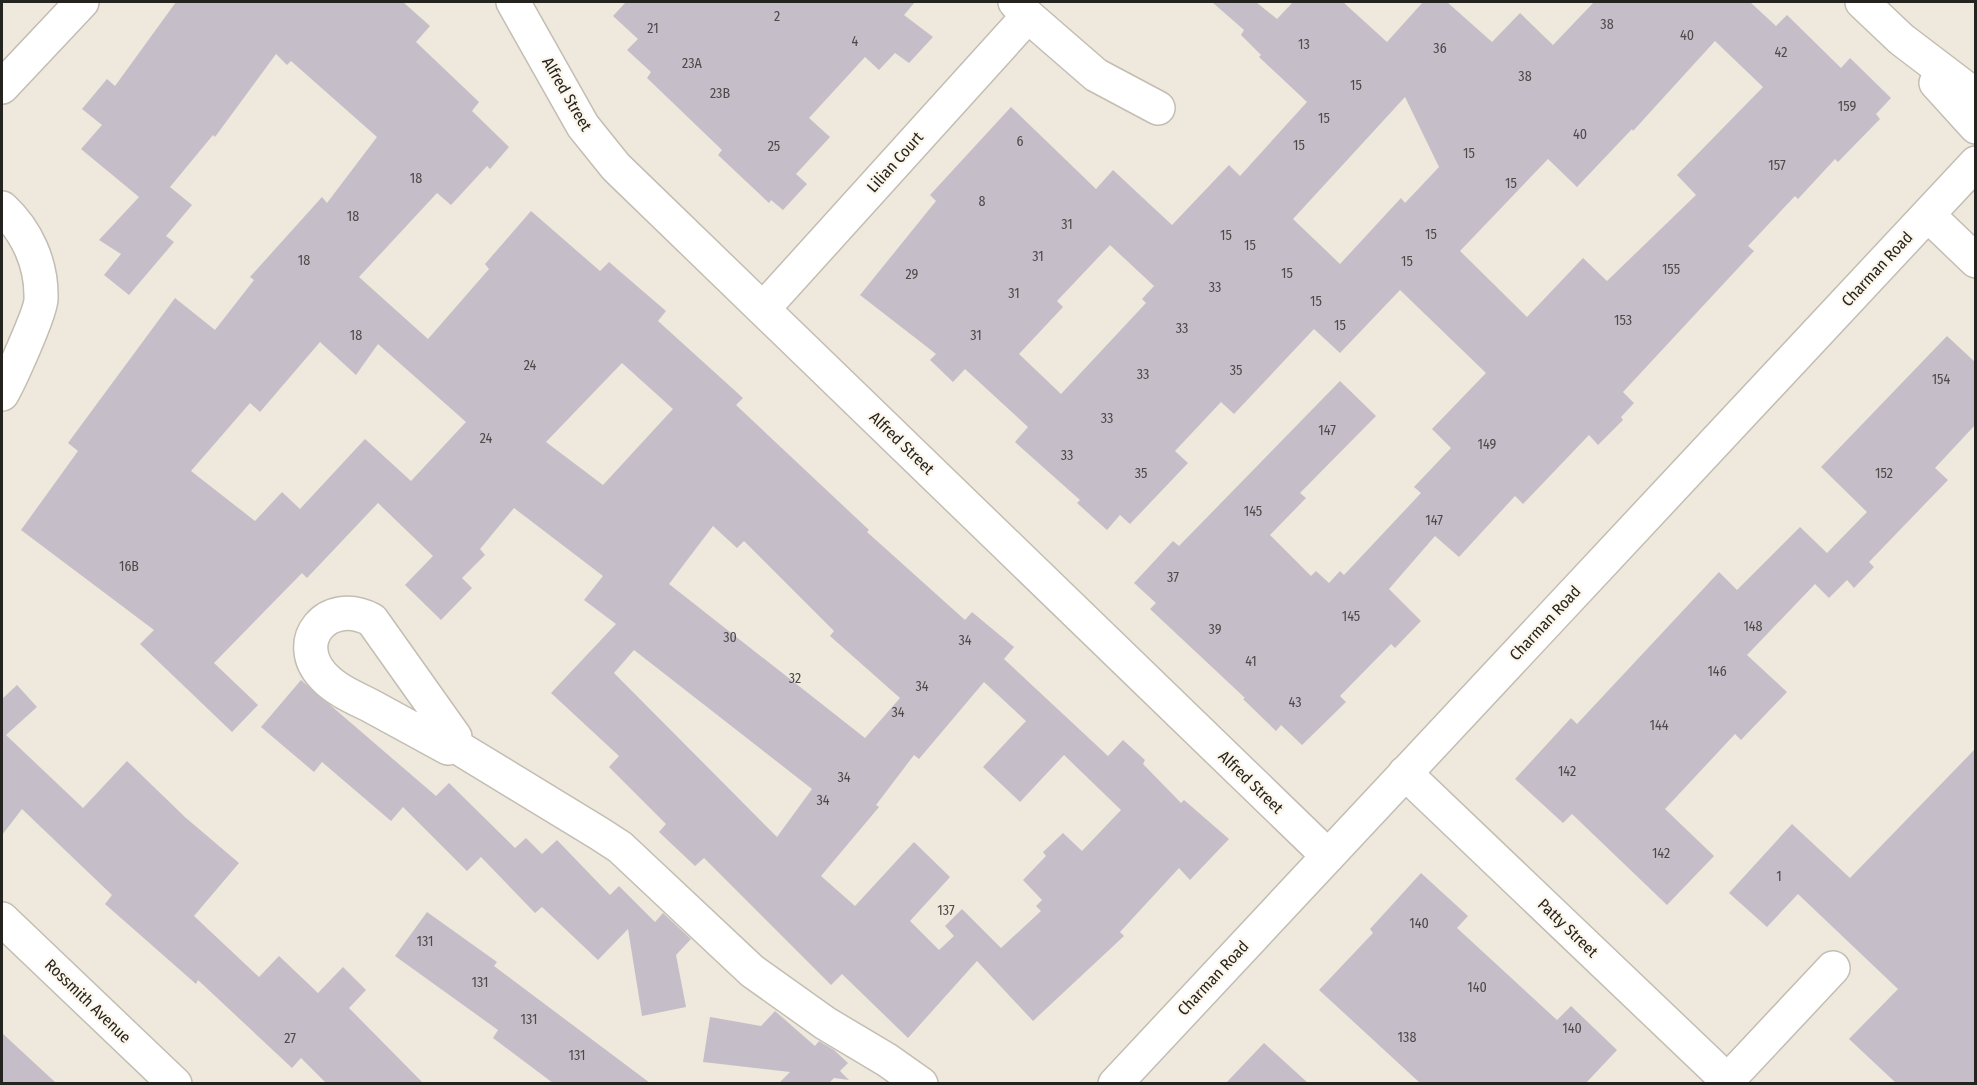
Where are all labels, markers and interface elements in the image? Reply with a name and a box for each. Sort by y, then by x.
house number: 2 [774,8,780,25]
house number: 38 [1600,16,1614,33]
house number: 21 [647,20,659,37]
house number: 40 [1680,27,1694,44]
house number: 4 [852,33,859,50]
house number: 13 [1298,36,1310,53]
house number: 36 [1433,40,1447,57]
house number: 42 [1775,44,1787,61]
street label: Alfred Street [538,54,596,135]
house number: 23A [682,55,703,72]
house number: 38 [1518,68,1532,85]
house number: 15 [1350,77,1362,94]
house number: 23B [710,85,730,102]
house number: 159 [1838,98,1856,115]
house number: 15 [1318,110,1330,127]
house number: 40 [1573,126,1587,143]
street label: Lilian Court [863,127,928,196]
house number: 6 [1017,133,1024,150]
house number: 15 [1293,137,1305,154]
house number: 25 [768,138,780,155]
house number: 15 [1463,145,1475,162]
house number: 157 [1768,157,1786,174]
house number: 18 [410,170,422,187]
house number: 15 [1505,175,1517,192]
house number: 8 [979,193,986,210]
house number: 18 [347,208,359,225]
house number: 31 [1061,216,1073,233]
house number: 15 [1425,226,1437,243]
house number: 15 [1220,227,1232,244]
street label: Charman Road [1838,228,1916,310]
house number: 15 [1244,237,1256,254]
house number: 31 [1032,248,1044,265]
house number: 18 [298,252,310,269]
house number: 15 [1401,253,1413,270]
house number: 155 [1662,261,1680,278]
house number: 15 [1281,265,1293,282]
house number: 29 [906,266,919,283]
house number: 33 [1209,279,1221,296]
house number: 31 [1008,285,1020,302]
house number: 15 [1310,293,1322,310]
house number: 153 [1614,312,1632,329]
house number: 15 [1334,317,1346,334]
house number: 33 [1176,320,1188,337]
house number: 18 [350,327,362,344]
house number: 31 [970,327,982,344]
house number: 24 [524,357,537,374]
house number: 35 [1230,362,1242,379]
house number: 33 [1137,366,1149,383]
house number: 154 [1932,371,1951,388]
street label: Alfred Street [866,408,939,479]
house number: 33 [1101,410,1113,427]
house number: 147 [1318,422,1336,439]
house number: 24 [480,430,493,447]
house number: 149 [1478,436,1497,453]
house number: 33 [1061,447,1073,464]
house number: 35 [1135,465,1147,482]
house number: 152 [1875,465,1893,482]
house number: 145 [1244,503,1262,520]
house number: 147 [1425,512,1443,529]
house number: 16B [119,558,139,575]
house number: 37 [1167,569,1179,586]
street label: Charman Road [1506,582,1584,664]
house number: 145 [1342,608,1360,625]
house number: 148 [1743,618,1763,635]
house number: 39 [1209,621,1222,638]
house number: 30 [723,629,737,646]
house number: 34 [958,632,972,649]
house number: 41 [1245,653,1257,670]
house number: 146 [1707,663,1727,680]
house number: 32 [789,670,801,687]
house number: 34 [915,678,929,695]
house number: 43 [1289,694,1301,711]
house number: 34 [891,704,905,721]
house number: 144 [1649,717,1669,734]
street label: Alfred Street [1215,747,1288,818]
house number: 142 [1558,763,1576,780]
house number: 34 [837,769,851,786]
house number: 34 [816,792,830,809]
house number: 142 [1652,845,1670,862]
house number: 1 [1776,868,1782,885]
street label: Patty Street [1534,895,1602,962]
house number: 137 [937,902,955,919]
house number: 140 [1409,915,1429,932]
house number: 131 [417,933,433,950]
street label: Charman Road [1174,937,1252,1019]
street label: Rossmith Avenue [41,955,135,1047]
house number: 131 [472,974,488,991]
house number: 140 [1467,979,1487,996]
house number: 131 [521,1011,537,1028]
house number: 140 [1562,1020,1582,1037]
house number: 138 [1398,1029,1416,1046]
house number: 27 [284,1030,296,1047]
house number: 131 [569,1047,585,1064]

